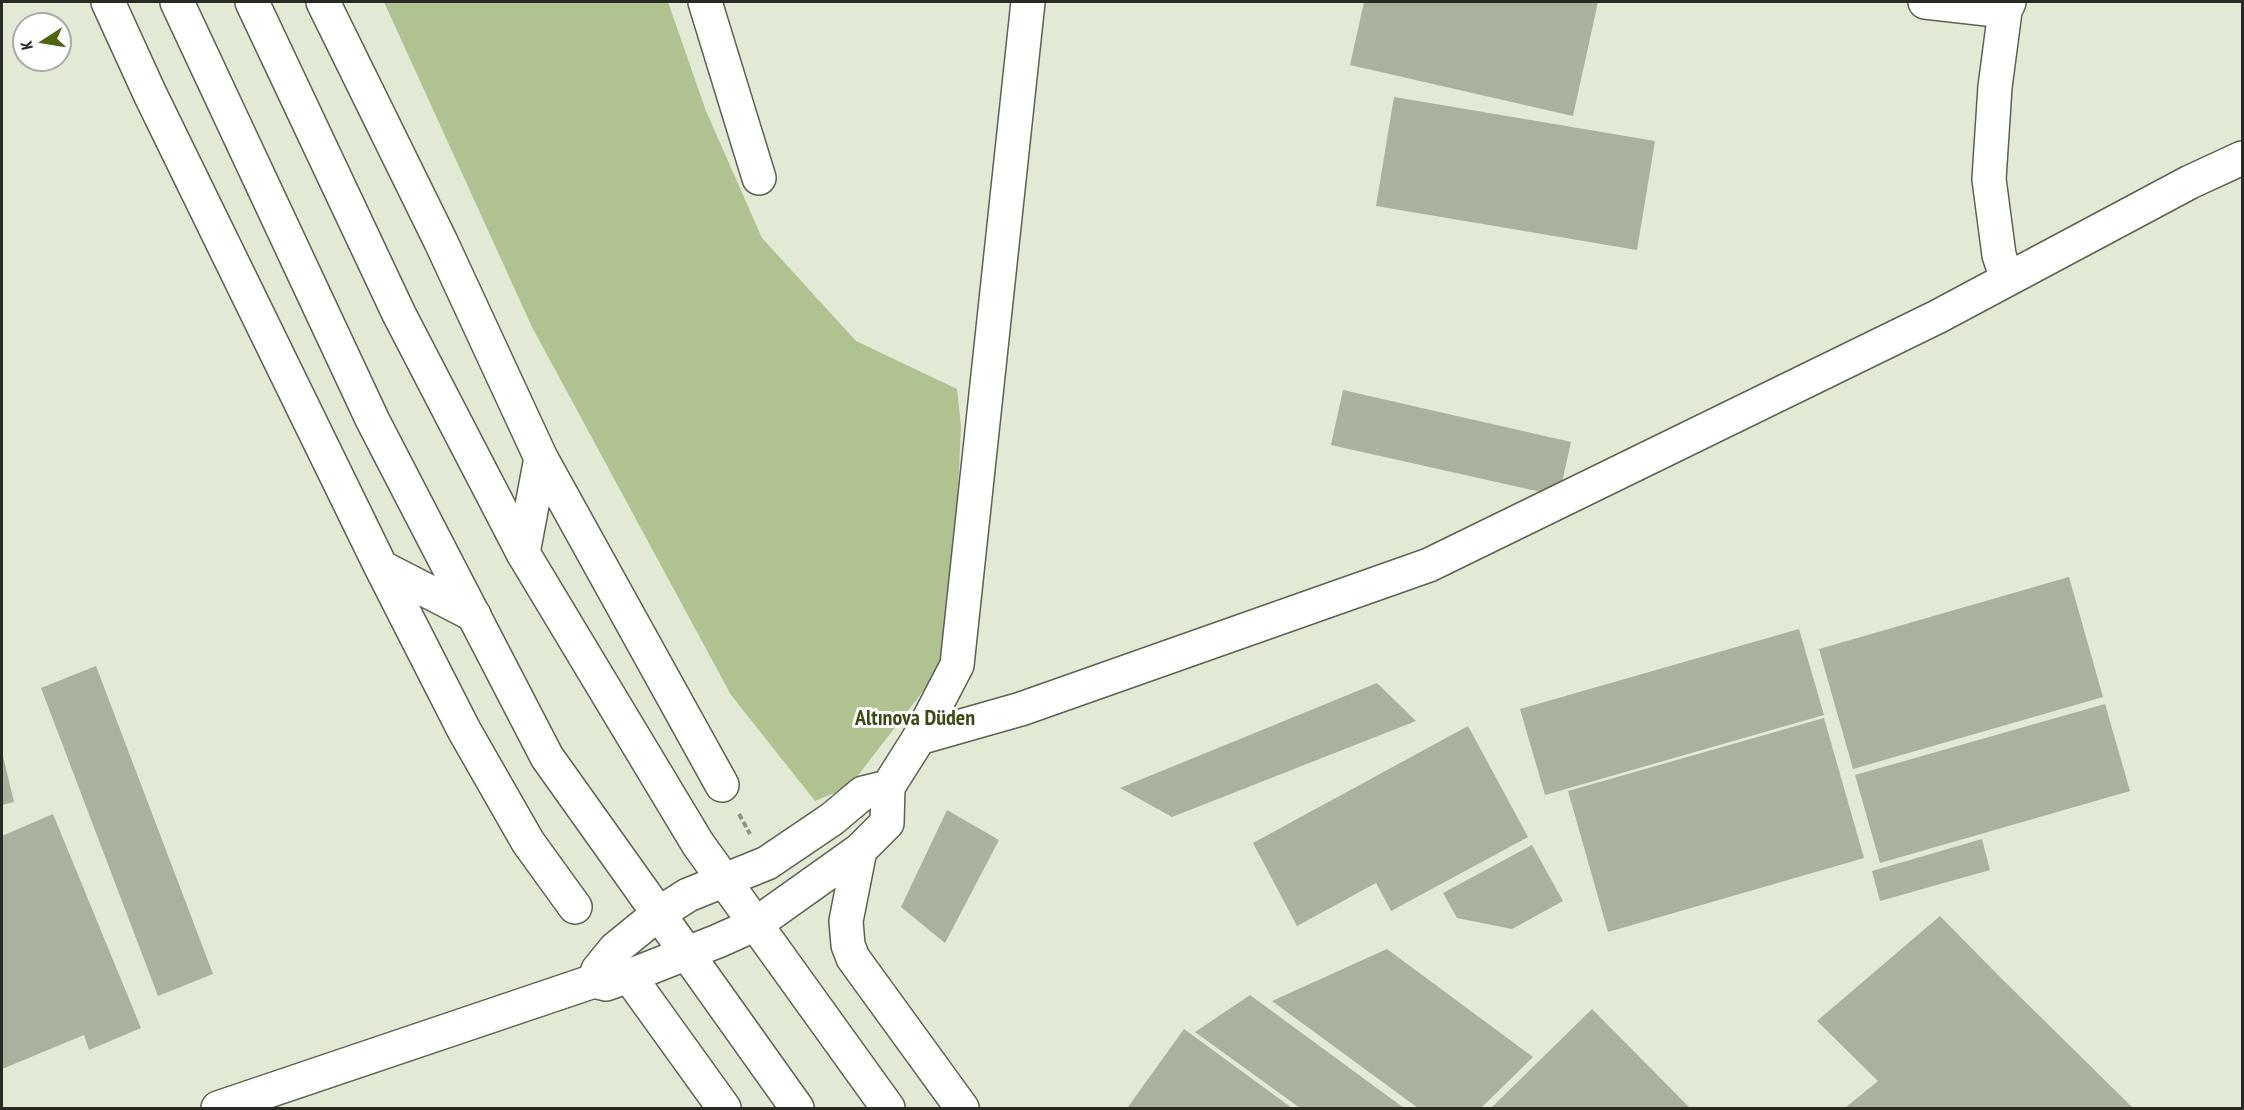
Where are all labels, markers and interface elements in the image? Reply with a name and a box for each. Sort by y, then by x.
north arrow [12,12,72,72]
text: K [16,39,37,51]
district label: Altınova Düden [855,706,975,732]

